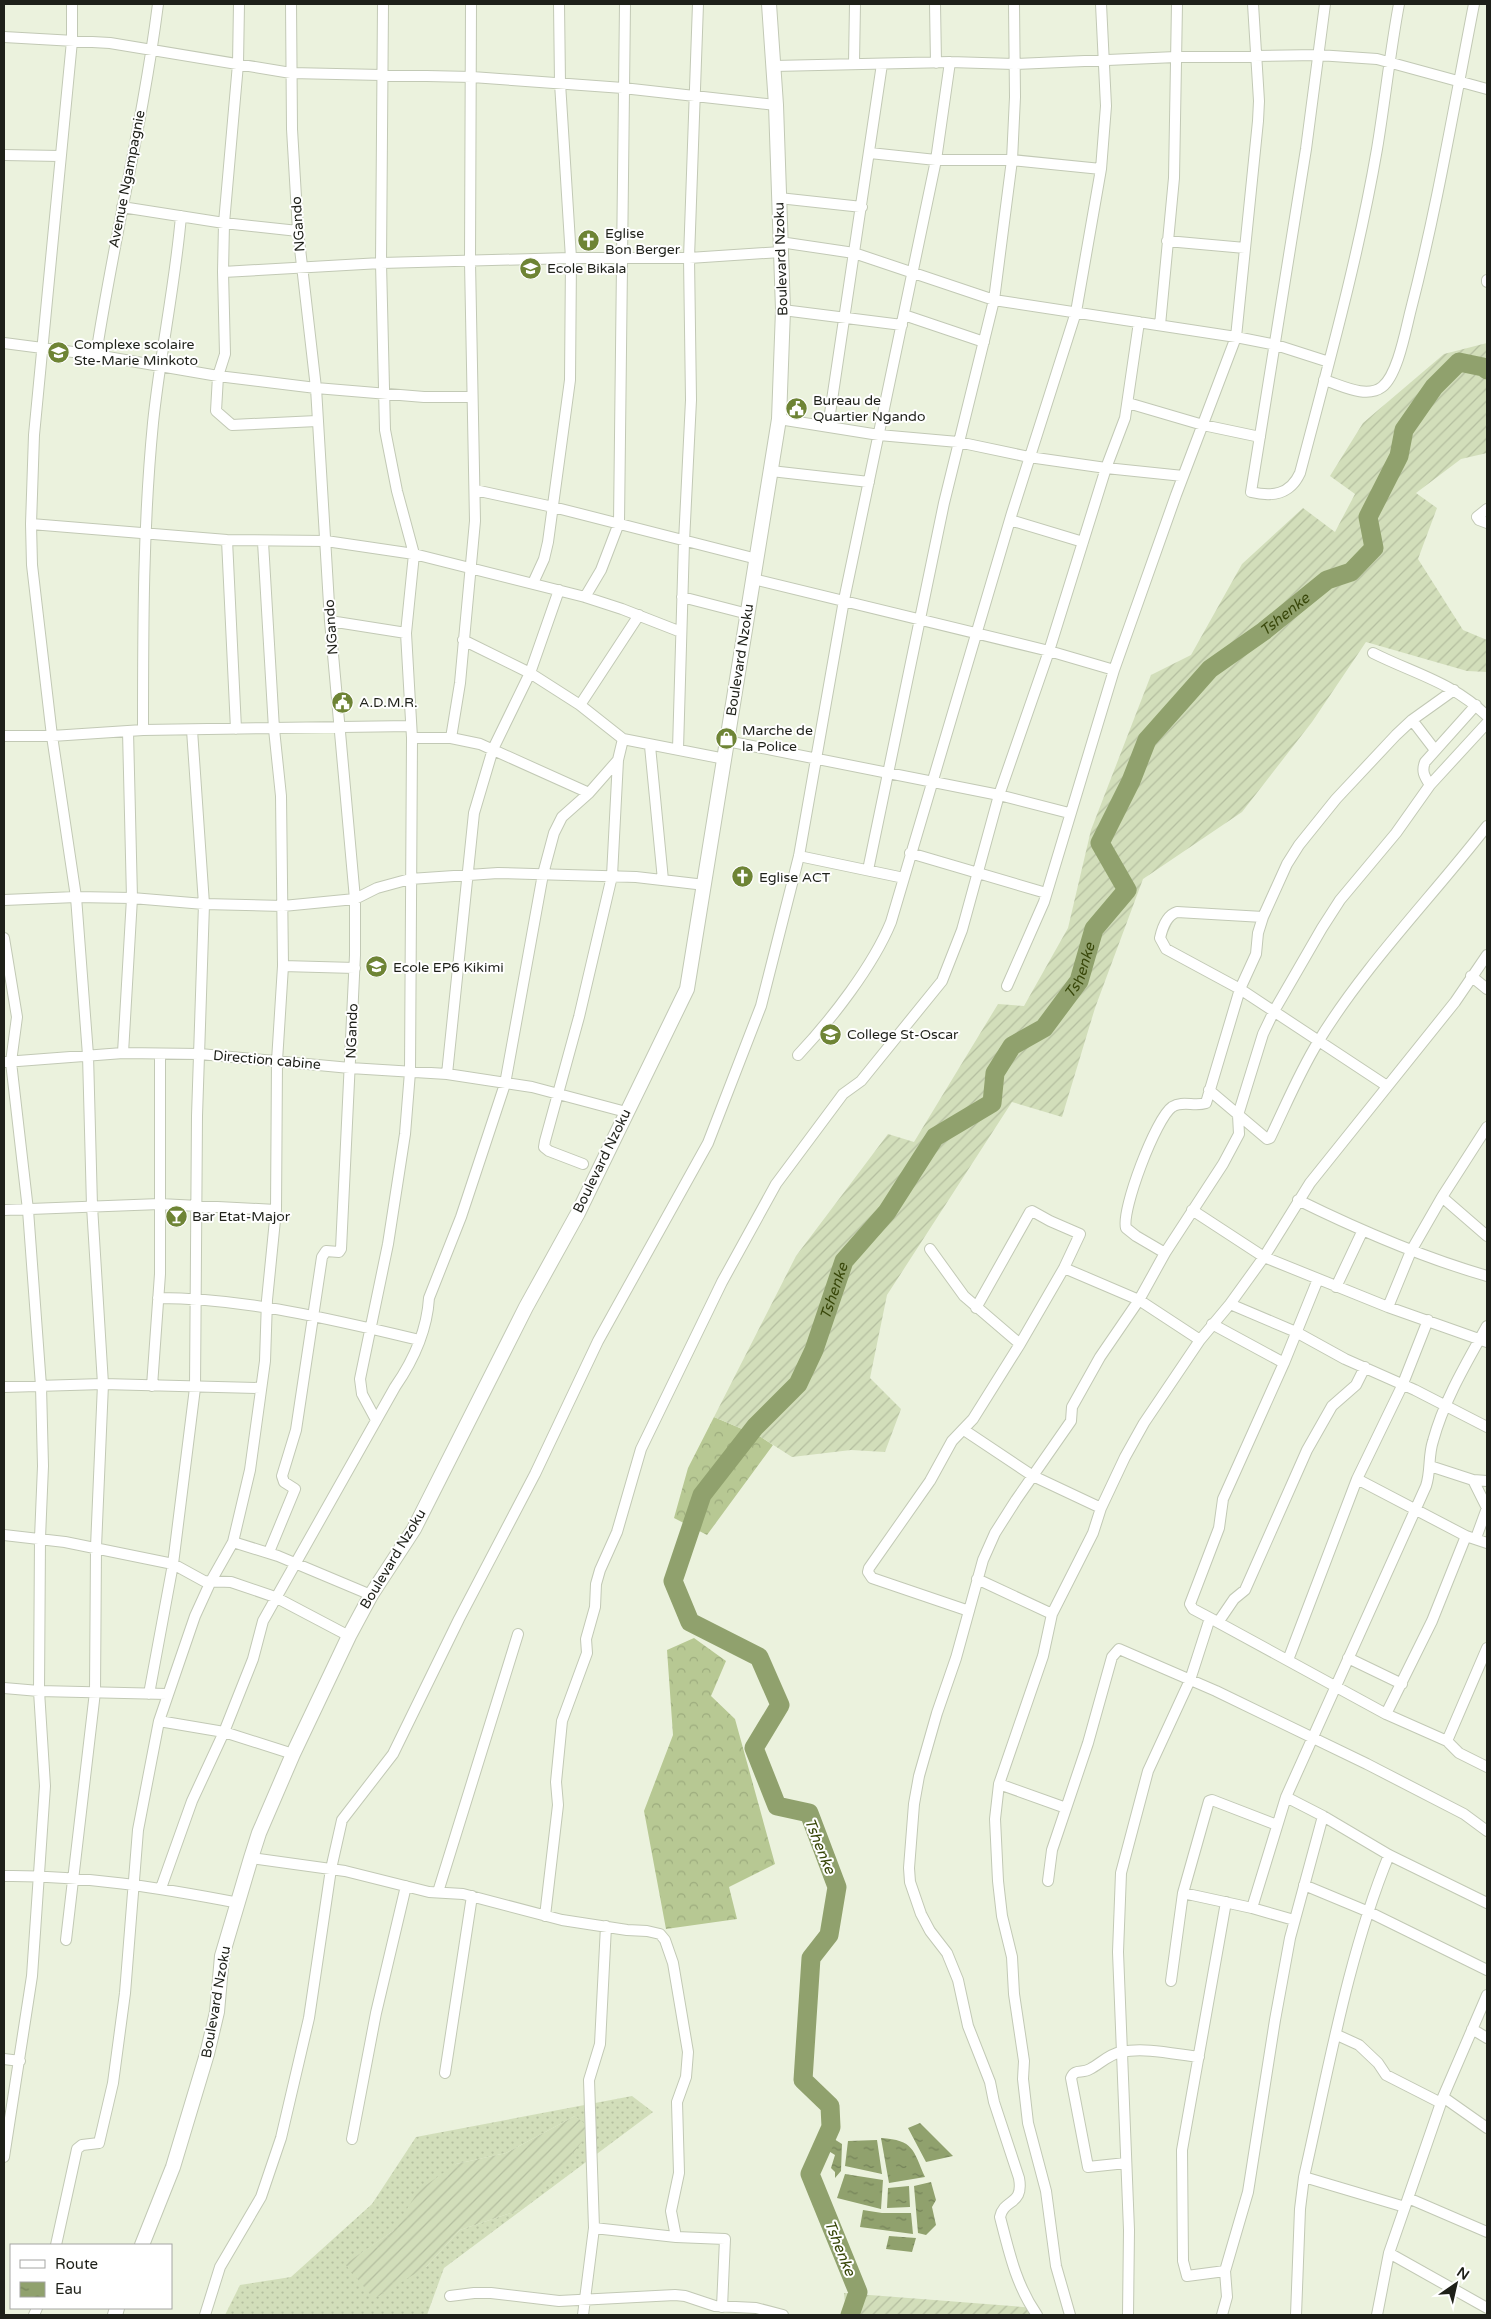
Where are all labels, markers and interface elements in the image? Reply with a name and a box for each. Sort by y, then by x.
street label: Avenue Ngampagnie [105,109,149,249]
street label: NGando [288,196,308,252]
street label: Boulevard Nzoku [771,202,791,316]
place label: Eglise Bon Berger [605,225,681,258]
church icon: Eglise Bon Berger [577,229,601,253]
school or university icon: Ecole Bikala [519,256,543,280]
place label: Ecole Bikala [547,260,627,277]
place label: Complexe scolaire Ste-Marie Minkoto [74,336,198,369]
school or university icon: Complexe scolaire Ste-Marie Minkoto [46,340,70,364]
place label: Bureau de Quartier Ngando [813,392,925,425]
public building icon: Bureau de Quartier Ngando [785,396,809,420]
water label: Tshenke [1256,588,1314,640]
street label: NGando [321,599,341,655]
street label: Boulevard Nzoku [723,603,757,717]
public building icon: A.D.M.R. [331,690,355,714]
place label: A.D.M.R. [359,694,418,711]
place label: Marche de la Police [742,722,813,755]
shop icon: Marche de la Police [714,726,738,750]
church icon: Eglise ACT [731,865,755,889]
place label: Eglise ACT [759,869,831,886]
water label: Tshenke [1060,939,1099,1002]
school or university icon: Ecole EP6 Kikimi [365,955,389,979]
place label: Ecole EP6 Kikimi [393,959,504,976]
street label: NGando [343,1003,361,1059]
school or university icon: College St-Oscar [819,1022,843,1046]
place label: College St-Oscar [847,1026,959,1043]
street label: Direction cabine [212,1047,322,1073]
street label: Boulevard Nzoku [569,1106,635,1216]
bar icon: Bar Etat-Major [164,1204,188,1228]
place label: Bar Etat-Major [192,1208,291,1225]
water label: Tshenke [816,1259,852,1322]
street label: Boulevard Nzoku [356,1506,430,1612]
water label: Tshenke [801,1816,840,1878]
street label: Boulevard Nzoku [198,1945,234,2059]
water label: Tshenke [821,2218,860,2280]
legend [10,2244,172,2309]
text: Route [55,2255,98,2273]
north arrow [1431,2259,1481,2309]
text: N [1454,2263,1472,2284]
text: Eau [55,2280,82,2298]

